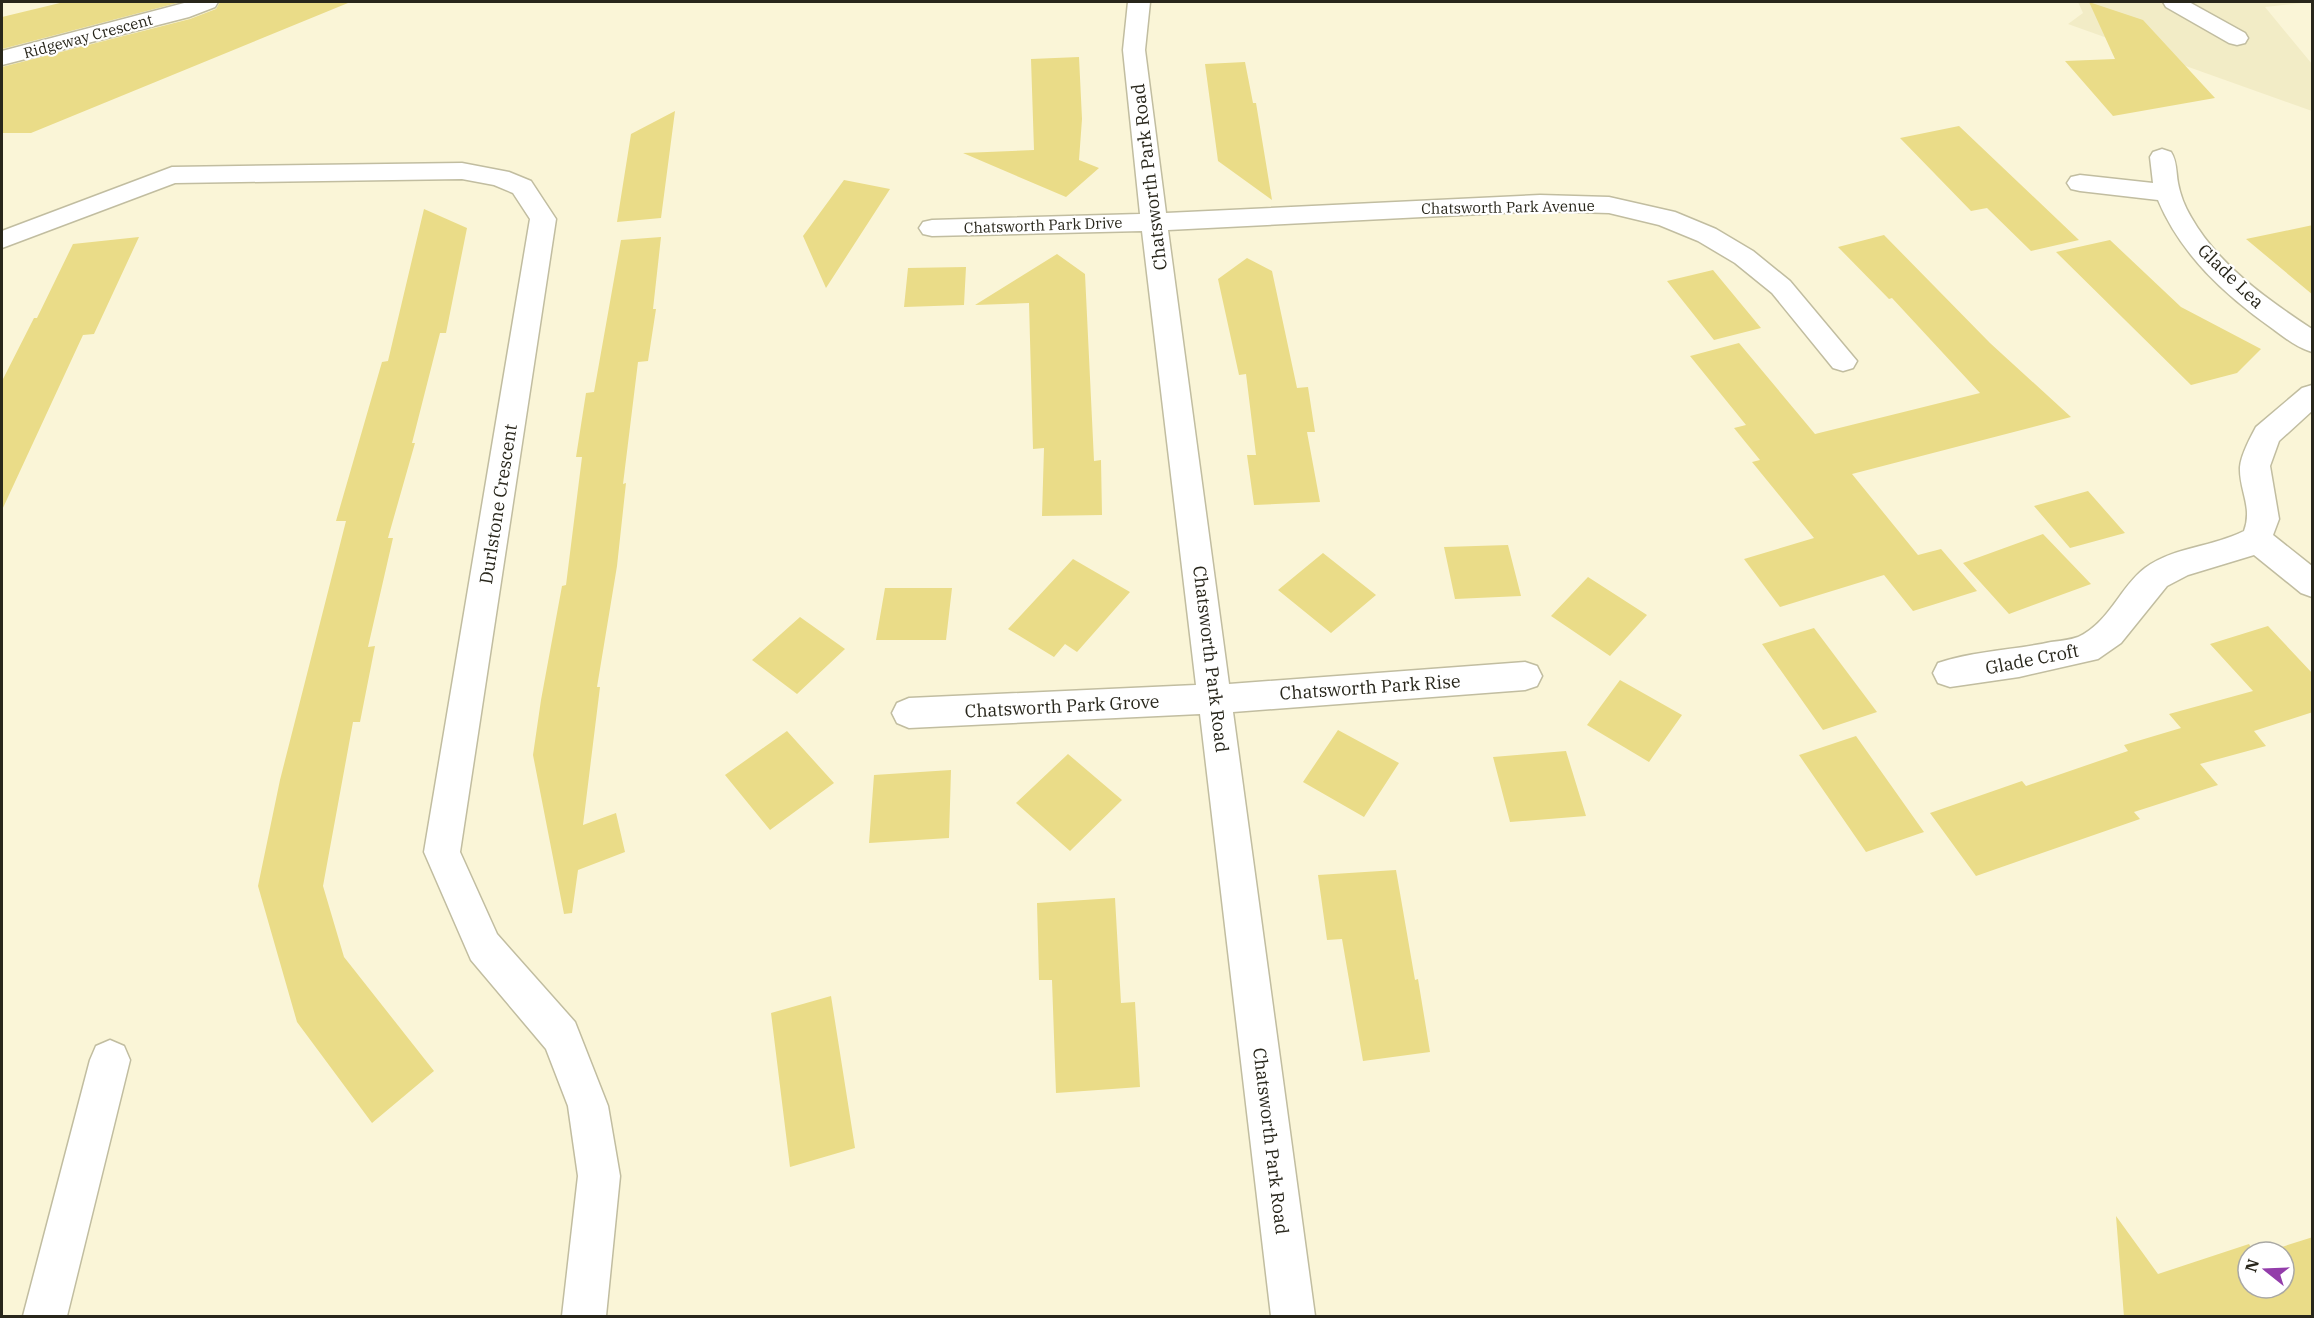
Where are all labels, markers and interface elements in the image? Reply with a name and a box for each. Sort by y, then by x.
street label: Ridgeway Crescent [21,10,155,62]
street label: Chatsworth Park Road [1126,82,1172,272]
street label: Chatsworth Park Avenue [1421,196,1595,218]
street label: Chatsworth Park Drive [963,213,1123,237]
street label: Glade Lea [2193,239,2269,313]
street label: Durlstone Crescent [474,422,522,586]
street label: Chatsworth Park Road [1188,564,1234,754]
street label: Glade Croft [1983,639,2081,679]
street label: Chatsworth Park Rise [1279,669,1461,705]
street label: Chatsworth Park Grove [964,689,1160,723]
street label: Chatsworth Park Road [1248,1046,1294,1236]
north arrow [2236,1240,2296,1300]
text: N [2240,1256,2263,1274]

